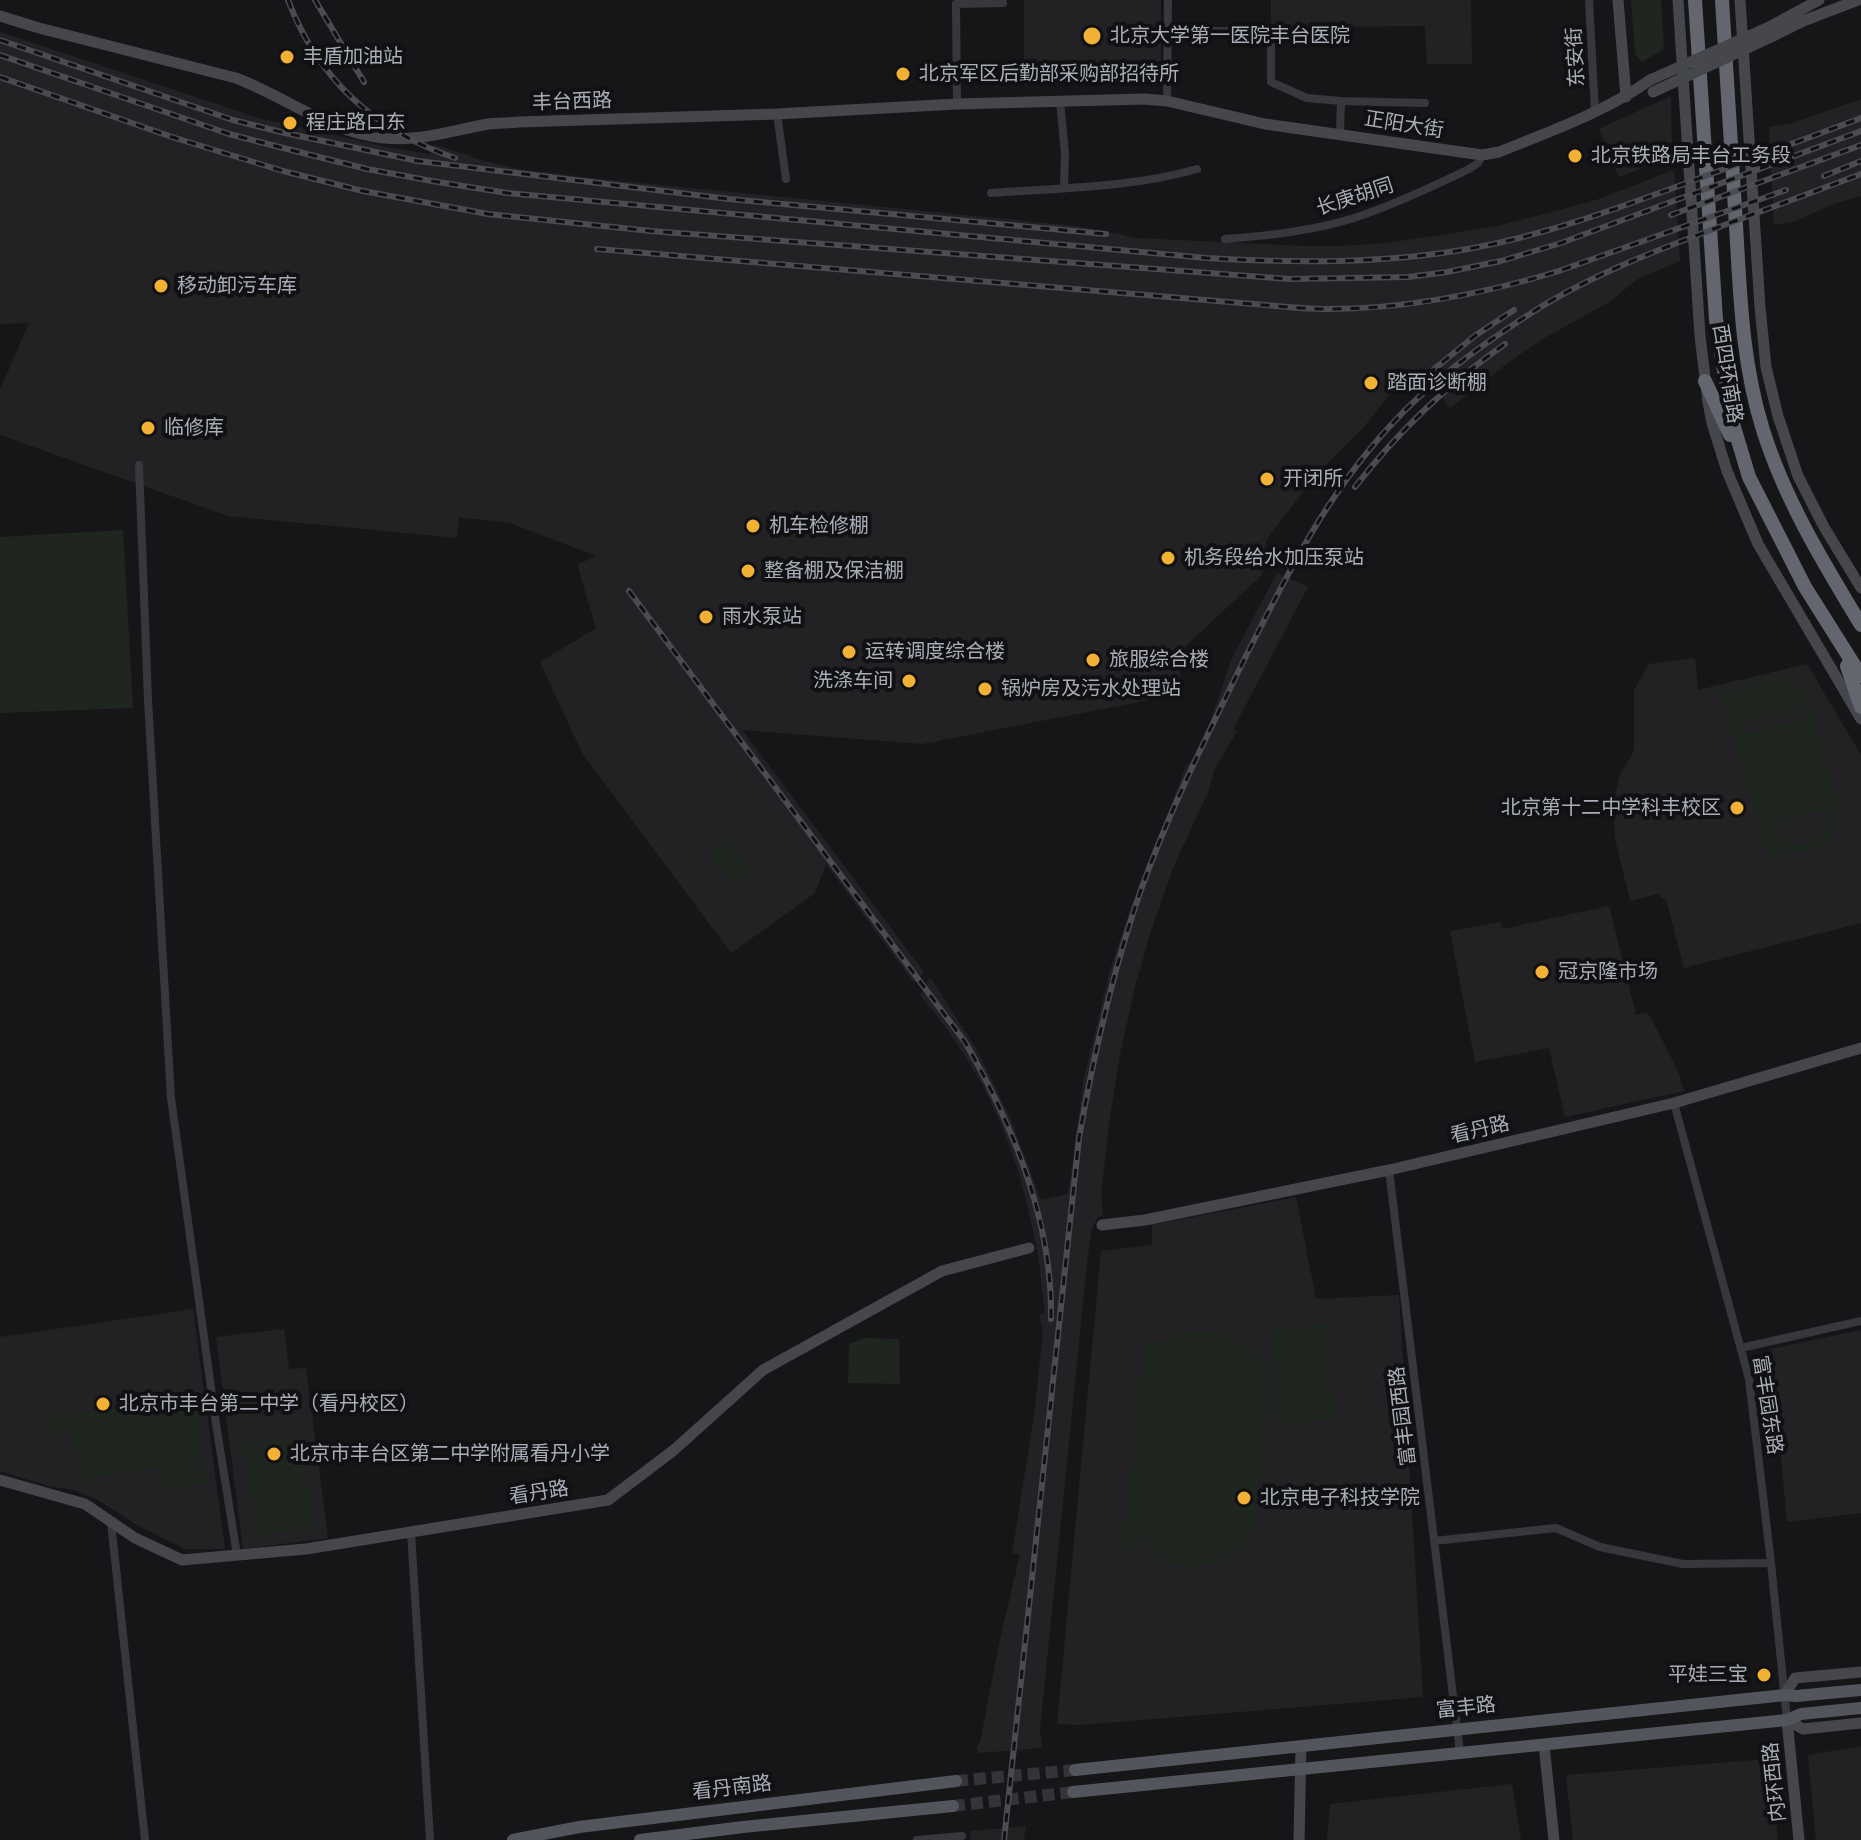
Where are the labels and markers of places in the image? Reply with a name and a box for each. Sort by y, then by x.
place label: 北京大学第一医院丰台医院 [1110,24,1350,48]
marker: 北京大学第一医院丰台医院 [1081,25,1103,47]
place label: 丰盾加油站 [303,45,403,69]
marker: 丰盾加油站 [278,48,296,66]
place label: 北京军区后勤部采购部招待所 [919,62,1179,86]
marker: 北京军区后勤部采购部招待所 [894,65,912,83]
place label: 程庄路口东 [306,111,406,135]
marker: 程庄路口东 [281,114,299,132]
place label: 北京铁路局丰台工务段 [1591,144,1791,168]
marker: 北京铁路局丰台工务段 [1566,147,1584,165]
place label: 移动卸污车库 [177,274,297,298]
marker: 移动卸污车库 [152,277,170,295]
place label: 踏面诊断棚 [1387,371,1487,395]
marker: 踏面诊断棚 [1362,374,1380,392]
place label: 临修库 [164,416,224,440]
marker: 临修库 [139,419,157,437]
place label: 开闭所 [1283,467,1343,491]
marker: 开闭所 [1258,470,1276,488]
place label: 机车检修棚 [769,514,869,538]
marker: 机车检修棚 [744,517,762,535]
place label: 机务段给水加压泵站 [1184,546,1364,570]
marker: 机务段给水加压泵站 [1159,549,1177,567]
place label: 整备棚及保洁棚 [764,559,904,583]
marker: 整备棚及保洁棚 [739,562,757,580]
place label: 雨水泵站 [722,605,802,629]
marker: 雨水泵站 [697,608,715,626]
place label: 运转调度综合楼 [865,640,1005,664]
marker: 运转调度综合楼 [840,643,858,661]
place label: 旅服综合楼 [1109,648,1209,672]
marker: 旅服综合楼 [1084,651,1102,669]
place label: 洗涤车间 [813,669,893,693]
marker: 洗涤车间 [900,672,918,690]
place label: 锅炉房及污水处理站 [1001,677,1181,701]
marker: 锅炉房及污水处理站 [976,680,994,698]
place label: 北京第十二中学科丰校区 [1501,796,1721,820]
marker: 北京第十二中学科丰校区 [1728,799,1746,817]
place label: 冠京隆市场 [1558,960,1658,984]
marker: 冠京隆市场 [1533,963,1551,981]
place label: 北京市丰台第二中学（看丹校区） [119,1392,419,1416]
marker: 北京市丰台第二中学（看丹校区） [94,1395,112,1413]
place label: 北京市丰台区第二中学附属看丹小学 [290,1442,610,1466]
marker: 北京市丰台区第二中学附属看丹小学 [265,1445,283,1463]
place label: 北京电子科技学院 [1260,1486,1420,1510]
marker: 北京电子科技学院 [1235,1489,1253,1507]
place label: 平娃三宝 [1668,1663,1748,1687]
marker: 平娃三宝 [1755,1666,1773,1684]

